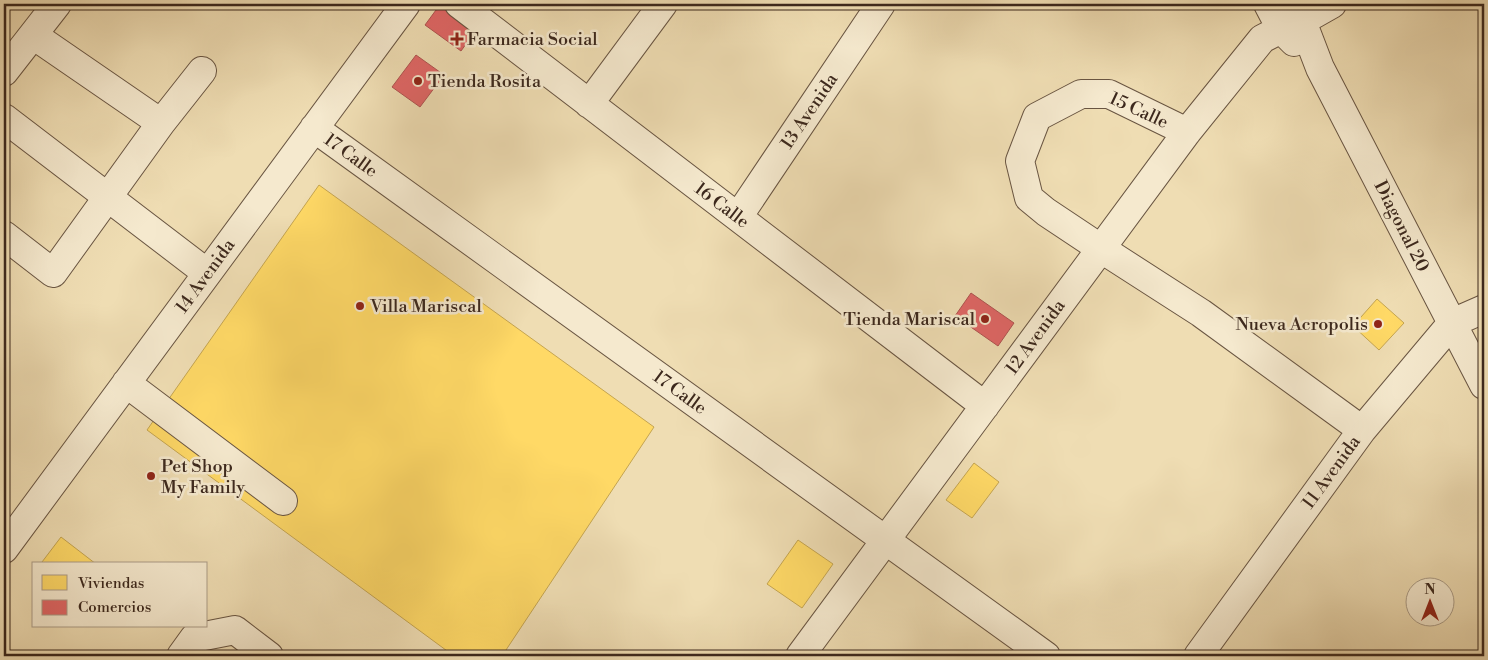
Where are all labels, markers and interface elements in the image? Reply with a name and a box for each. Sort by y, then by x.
place label: Farmacia Social [467,28,598,51]
marker: Farmacia Social [451,33,463,45]
street label: 13 Avenida [776,68,844,154]
place label: Tienda Rosita [428,70,542,93]
marker: Tienda Rosita [412,75,424,87]
street label: 15 Calle [1106,87,1172,134]
street label: 17 Calle [319,128,382,183]
street label: 16 Calle [690,177,754,234]
street label: Diagonal 20 [1369,177,1434,276]
street label: 14 Avenida [171,234,241,318]
street label: 12 Avenida [1000,294,1071,379]
place label: Villa Mariscal [369,295,482,318]
marker: Villa Mariscal [354,300,366,312]
place label: Tienda Mariscal [843,308,976,331]
marker: Tienda Mariscal [979,313,991,325]
place label: Nueva Acropolis [1236,313,1368,336]
marker: Nueva Acropolis [1372,318,1384,330]
street label: 17 Calle [648,365,711,420]
street label: 11 Avenida [1297,430,1366,513]
place label: Pet Shop My Family [161,455,245,499]
marker: Pet Shop My Family [145,470,157,482]
legend [32,562,208,628]
text: Viviendas [77,574,144,593]
north arrow [1406,578,1456,628]
text: N [1424,581,1436,599]
text: Comercios [78,598,151,617]

